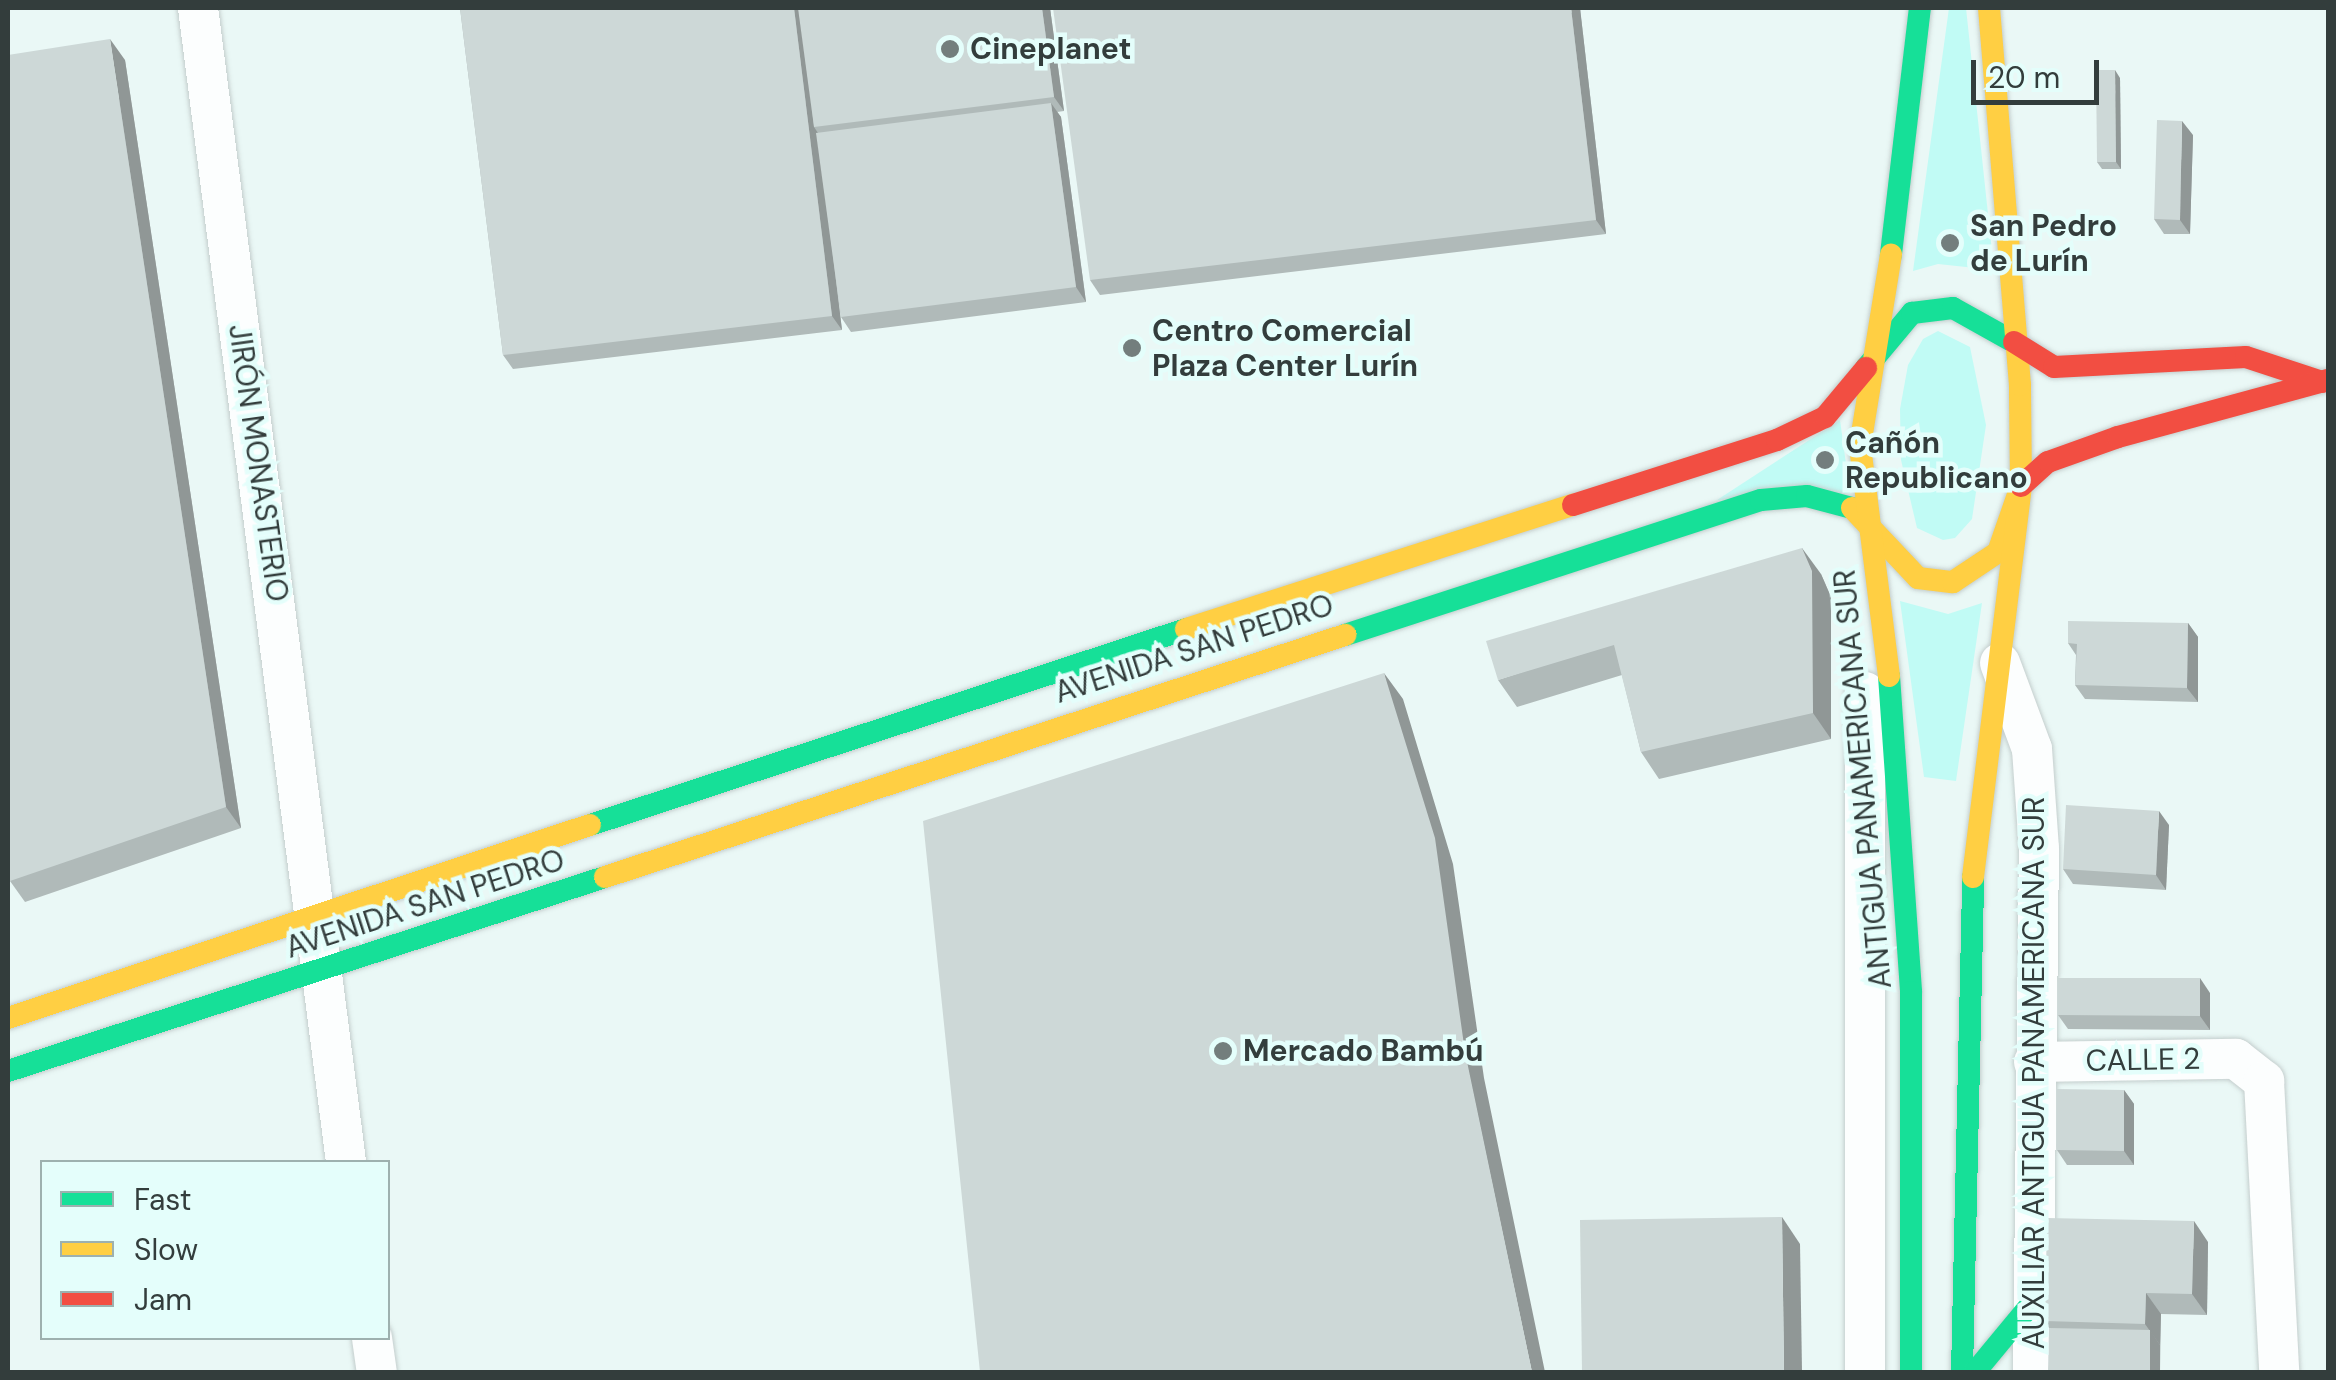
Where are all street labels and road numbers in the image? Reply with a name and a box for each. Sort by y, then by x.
street label: JIRÓN MONASTERIO [221,322,295,604]
street label: ANTIGUA PANAMERICANA SUR [1827,568,1899,990]
street label: AVENIDA SAN PEDRO [1050,587,1338,711]
street label: AUXILIAR ANTIGUA PANAMERICANA SUR [2016,797,2052,1349]
street label: AVENIDA SAN PEDRO [281,842,569,966]
street label: CALLE 2 [2085,1041,2201,1079]

